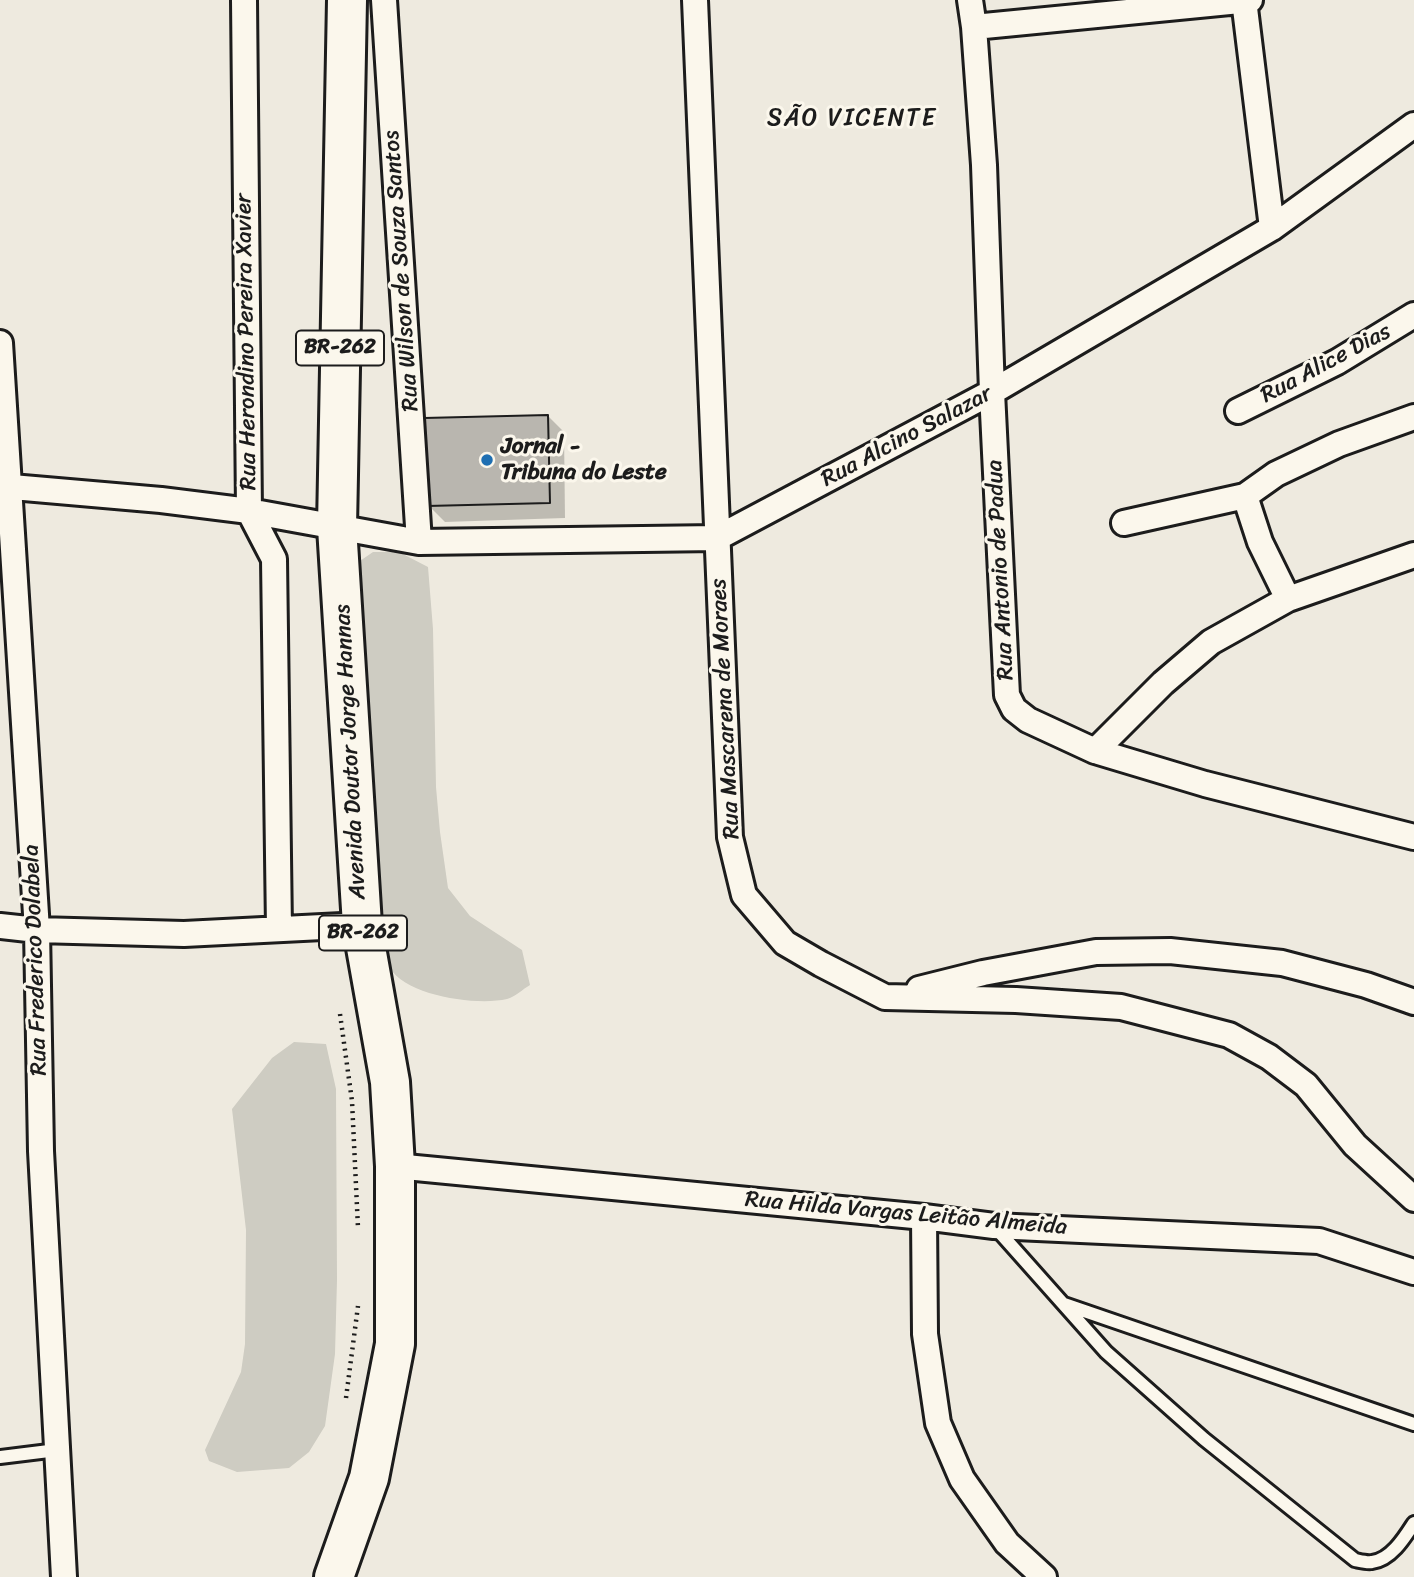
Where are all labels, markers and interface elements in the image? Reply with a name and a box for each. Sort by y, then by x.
district label: SÃO VICENTE [768,105,936,133]
street label: Rua Wilson de Souza Santos [378,130,426,412]
street label: Rua Herondino Pereira Xavier [231,193,263,491]
street label: Rua Alice Dias [1256,318,1396,410]
road number: BR-262 [296,330,384,366]
street label: Rua Alcino Salazar [817,380,997,494]
place label: Jornal - Tribuna do Leste [501,433,667,487]
marker: Jornal - Tribuna do Leste [479,452,495,468]
street label: Rua Antonio de Padua [981,459,1021,681]
street label: Rua Mascarena de Moraes [705,578,747,840]
street label: Avenida Doutor Jorge Hannas [329,604,373,900]
street label: Rua Frederico Dolabela [18,844,54,1076]
road number: BR-262 [319,916,407,950]
street label: Rua Hilda Vargas Leitão Almeida [744,1186,1068,1242]

